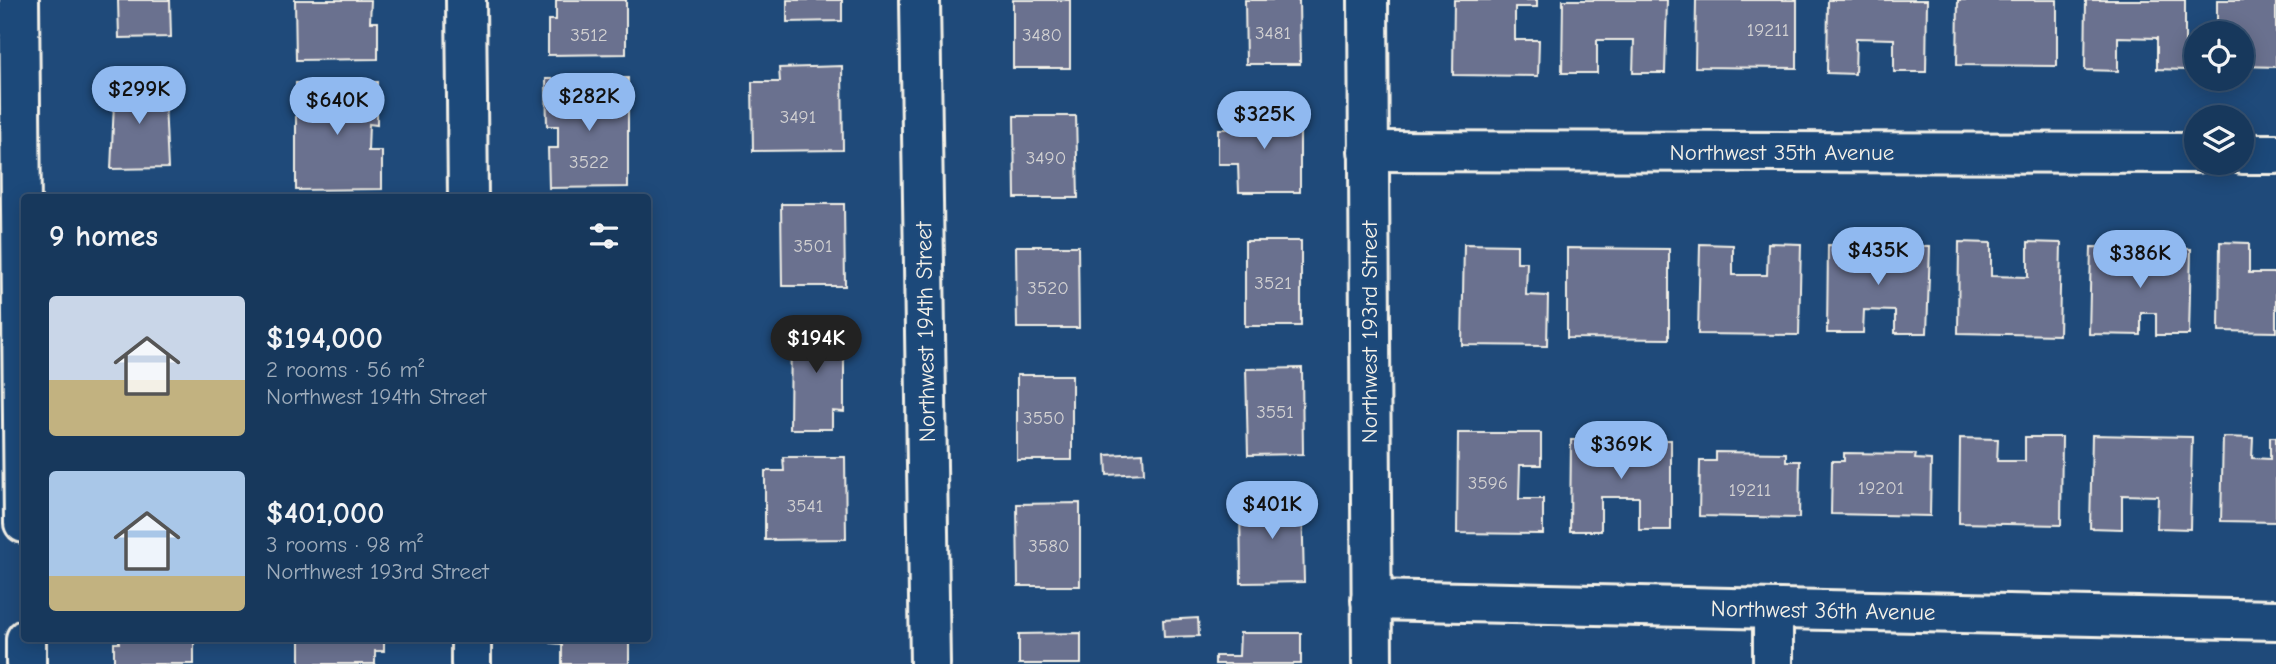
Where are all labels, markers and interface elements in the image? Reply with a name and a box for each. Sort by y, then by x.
house number: 19211 [1747,19,1789,41]
map controls [2184,21,2254,175]
button: locate [2184,21,2254,91]
house number: 3481 [1255,22,1291,44]
house number: 3512 [570,24,608,46]
house number: 3480 [1022,24,1062,46]
pin: $299K [90,66,188,126]
pin: $282K [540,74,638,133]
text: $299K [108,75,170,102]
pin: $640K [288,78,386,137]
text: $282K [558,82,620,109]
text: $640K [306,86,368,113]
pin: $325K [1215,92,1313,151]
text: $325K [1233,100,1295,127]
button: layers [2184,105,2254,175]
house number: 3491 [780,106,816,128]
street label: Northwest 35th Avenue [1670,139,1894,166]
house number: 3490 [1026,147,1066,169]
house number: 3522 [569,151,609,173]
icon: filters [585,217,623,255]
text: 9 homes [49,219,158,254]
street label: Northwest 193rd Street [1356,219,1383,443]
street label: Northwest 194th Street [910,220,941,443]
pin: $435K [1829,228,1927,287]
pin: $386K [2091,230,2189,290]
house number: 3501 [793,235,833,257]
text: $435K [1847,236,1909,263]
text: $386K [2109,239,2171,266]
house number: 3521 [1254,272,1292,294]
house number: 3520 [1027,277,1069,299]
pin: $194K [767,316,865,375]
text: $194,000 [266,321,383,356]
icon: home [105,324,189,408]
text: $194K [787,324,845,351]
text: 2 rooms · 56 m² [266,356,424,383]
text: Northwest 194th Street [266,383,487,410]
house number: 3551 [1256,401,1294,423]
house number: 3550 [1023,407,1065,429]
pin: $369K [1572,421,1670,481]
text: $369K [1590,430,1652,457]
house number: 3596 [1468,472,1508,494]
house number: 19201 [1858,477,1904,499]
house number: 19211 [1729,479,1771,501]
pin: $401K [1223,482,1321,541]
text: $401K [1242,490,1302,517]
house number: 3541 [787,495,823,517]
text: $401,000 [266,496,384,531]
icon: home [105,499,189,583]
text: 3 rooms · 98 m² [266,531,423,558]
house number: 3580 [1028,535,1070,557]
text: Northwest 193rd Street [266,558,489,585]
street label: Northwest 36th Avenue [1710,595,1936,626]

